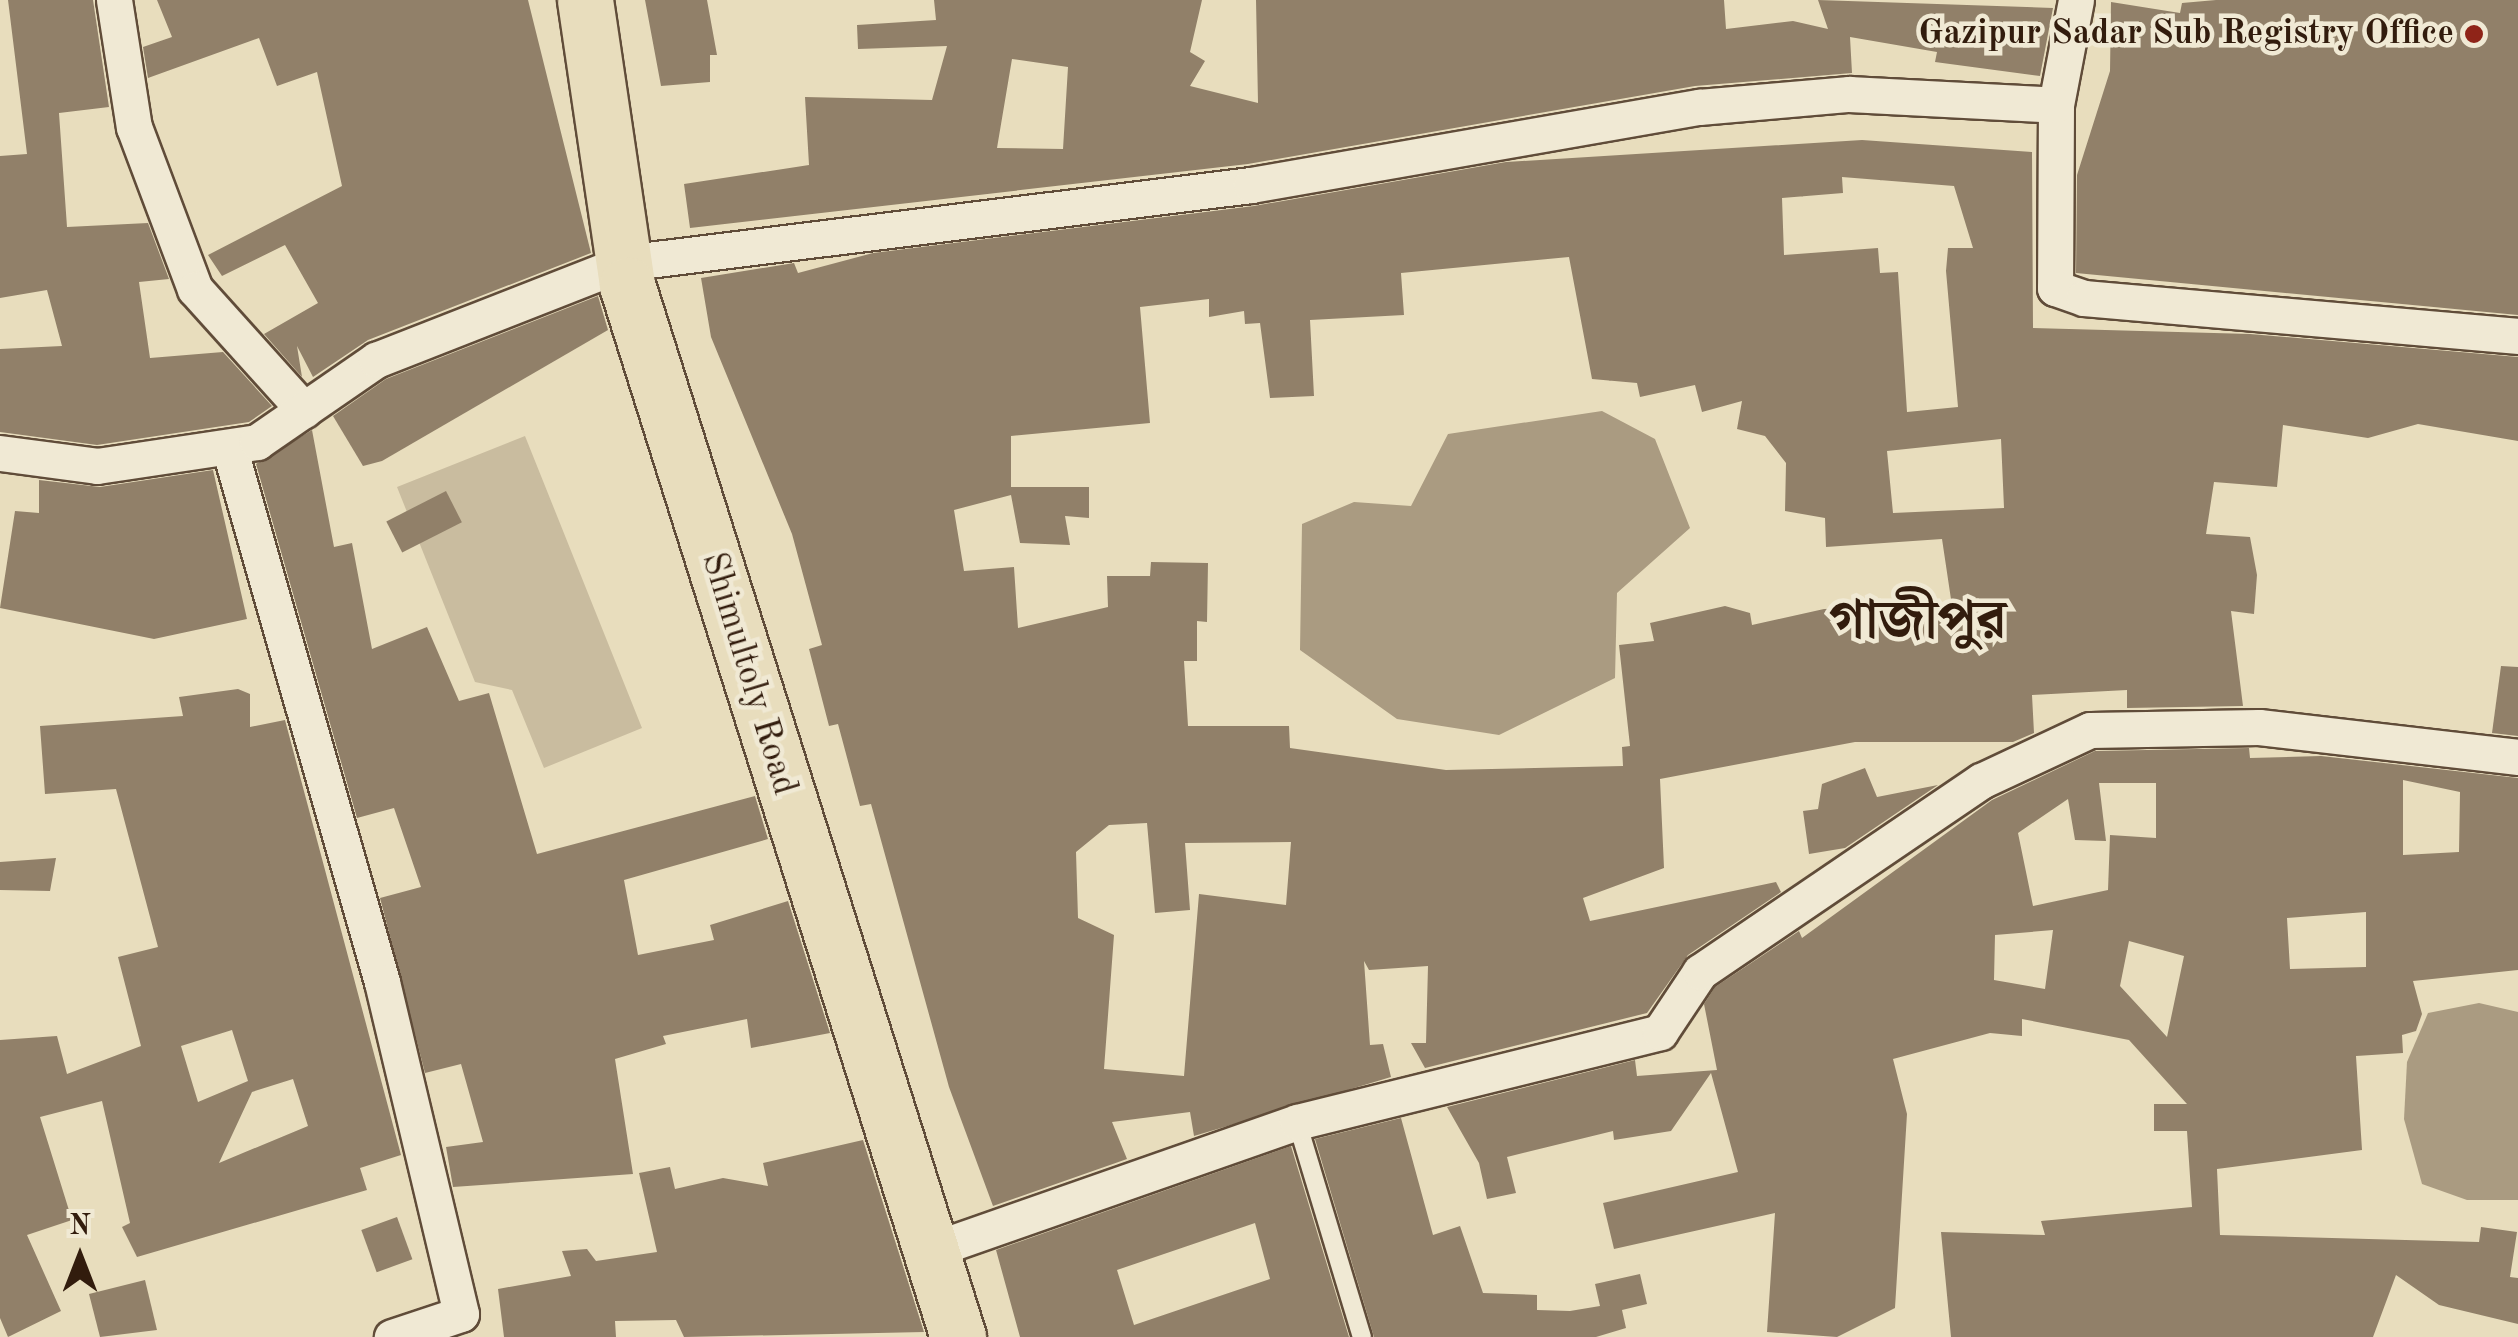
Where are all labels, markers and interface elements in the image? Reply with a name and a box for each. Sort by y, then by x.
place label: Gazipur Sadar Sub Registry Office [1918,13,2454,55]
marker: Gazipur Sadar Sub Registry Office [2463,23,2485,45]
street label: Shimultoly Road [691,548,805,800]
district label: গাজীপুর [1830,590,2006,656]
north arrow [30,1207,130,1307]
text: N [69,1213,91,1241]

